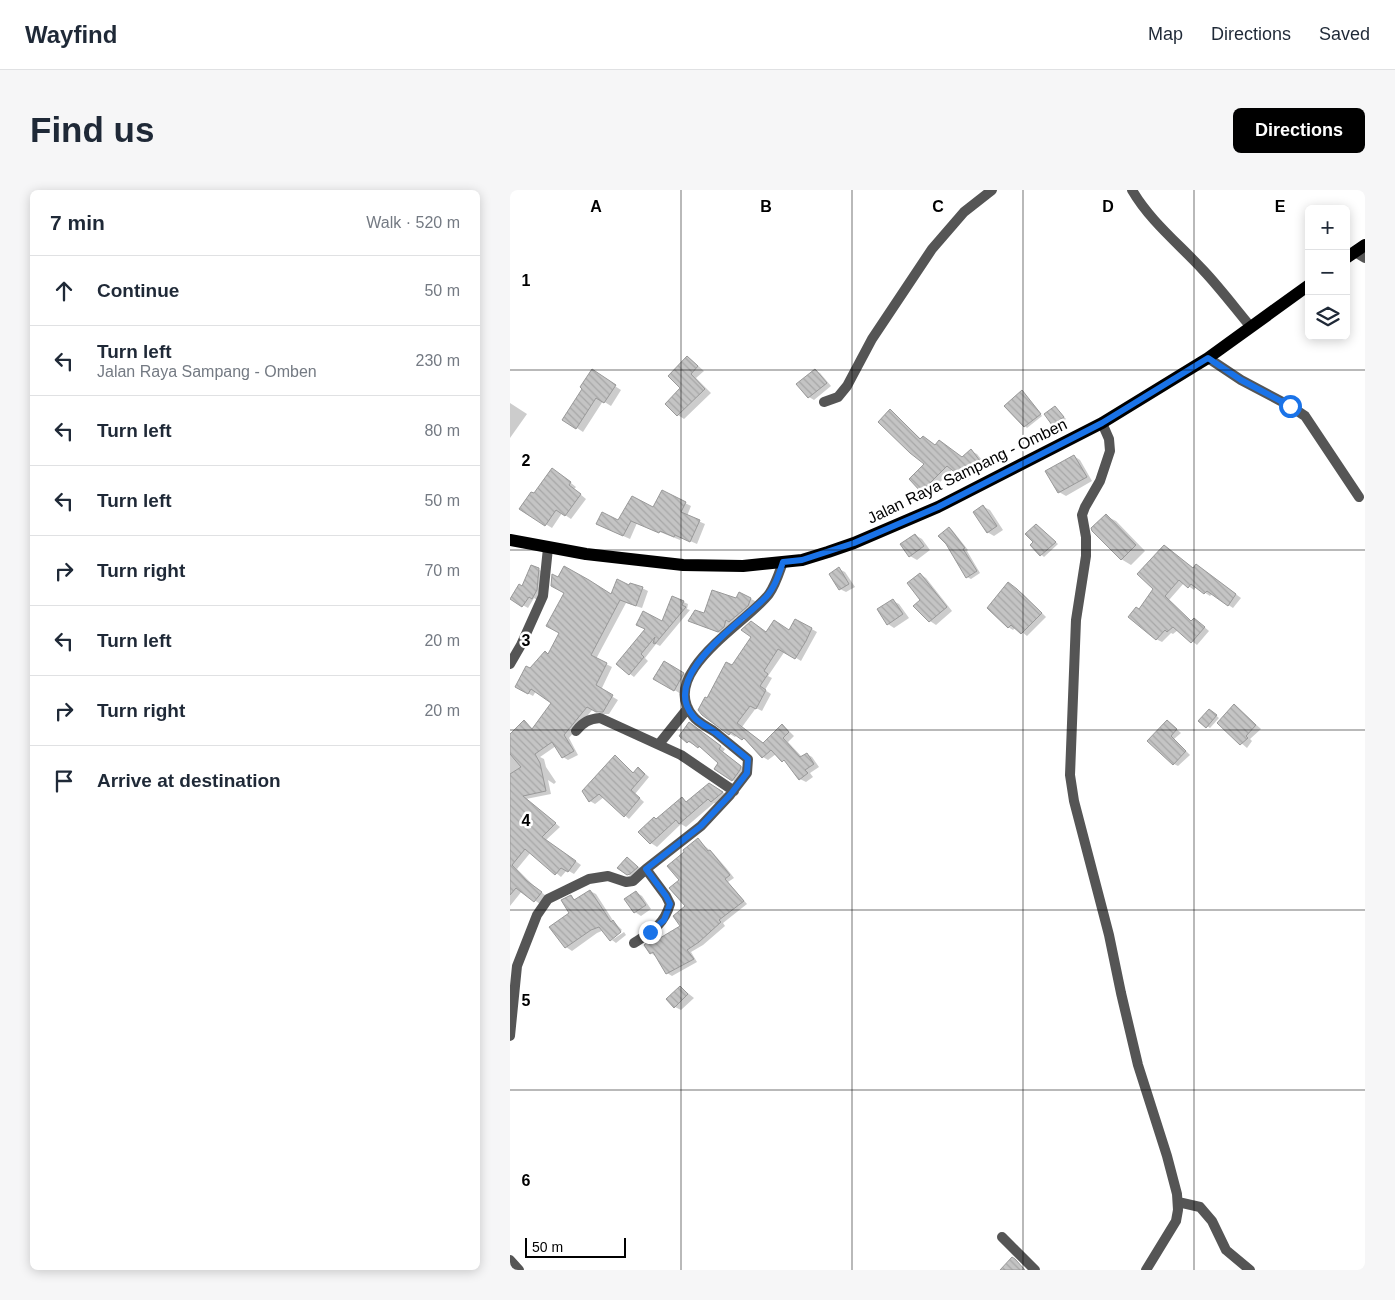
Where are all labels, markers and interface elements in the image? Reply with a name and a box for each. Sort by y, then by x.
text: Wayfind [25,21,117,48]
text: Map [1148,24,1183,44]
text: Directions [1211,24,1291,44]
text: Saved [1319,24,1370,44]
button: Directions [1233,108,1365,153]
text: Find us [30,110,154,149]
text: A [590,198,602,215]
text: B [760,198,772,215]
text: C [932,198,944,215]
text: D [1102,198,1114,215]
text: E [1275,198,1286,215]
map controls [1305,205,1350,340]
button: + [1305,205,1350,250]
text: 7 min [50,211,105,234]
text: Walk · 520 m [366,214,460,231]
button: − [1305,250,1350,295]
text: 1 [522,272,531,289]
icon: ahead [50,277,78,305]
text: Continue [97,280,179,301]
text: 50 m [424,282,460,299]
button: layers [1305,295,1350,340]
text: Turn left [97,341,172,362]
icon: left [50,347,78,375]
text: 230 m [416,352,460,369]
text: Jalan Raya Sampang - Omben [97,363,317,380]
route start [1279,395,1302,418]
street label: Jalan Raya Sampang - Omben [865,415,1069,527]
icon: left [50,417,78,445]
text: Turn left [97,420,172,441]
text: 80 m [424,422,460,439]
text: 2 [522,452,531,469]
icon: left [50,487,78,515]
text: Turn left [97,490,172,511]
text: 50 m [424,492,460,509]
icon: right [50,557,78,585]
text: Turn right [97,560,185,581]
text: 70 m [424,562,460,579]
icon: left [50,627,78,655]
text: Turn left [97,630,172,651]
text: 20 m [424,632,460,649]
text: 3 [522,632,531,649]
icon: right [50,697,78,725]
text: Turn right [97,700,185,721]
text: 20 m [424,702,460,719]
icon: arrive [50,767,78,795]
text: Arrive at destination [97,770,281,791]
text: 4 [522,812,531,829]
route end [639,921,662,944]
text: 5 [522,992,531,1009]
text: 6 [522,1172,531,1189]
scale bar [525,1235,626,1258]
text: 50 m [532,1239,563,1255]

